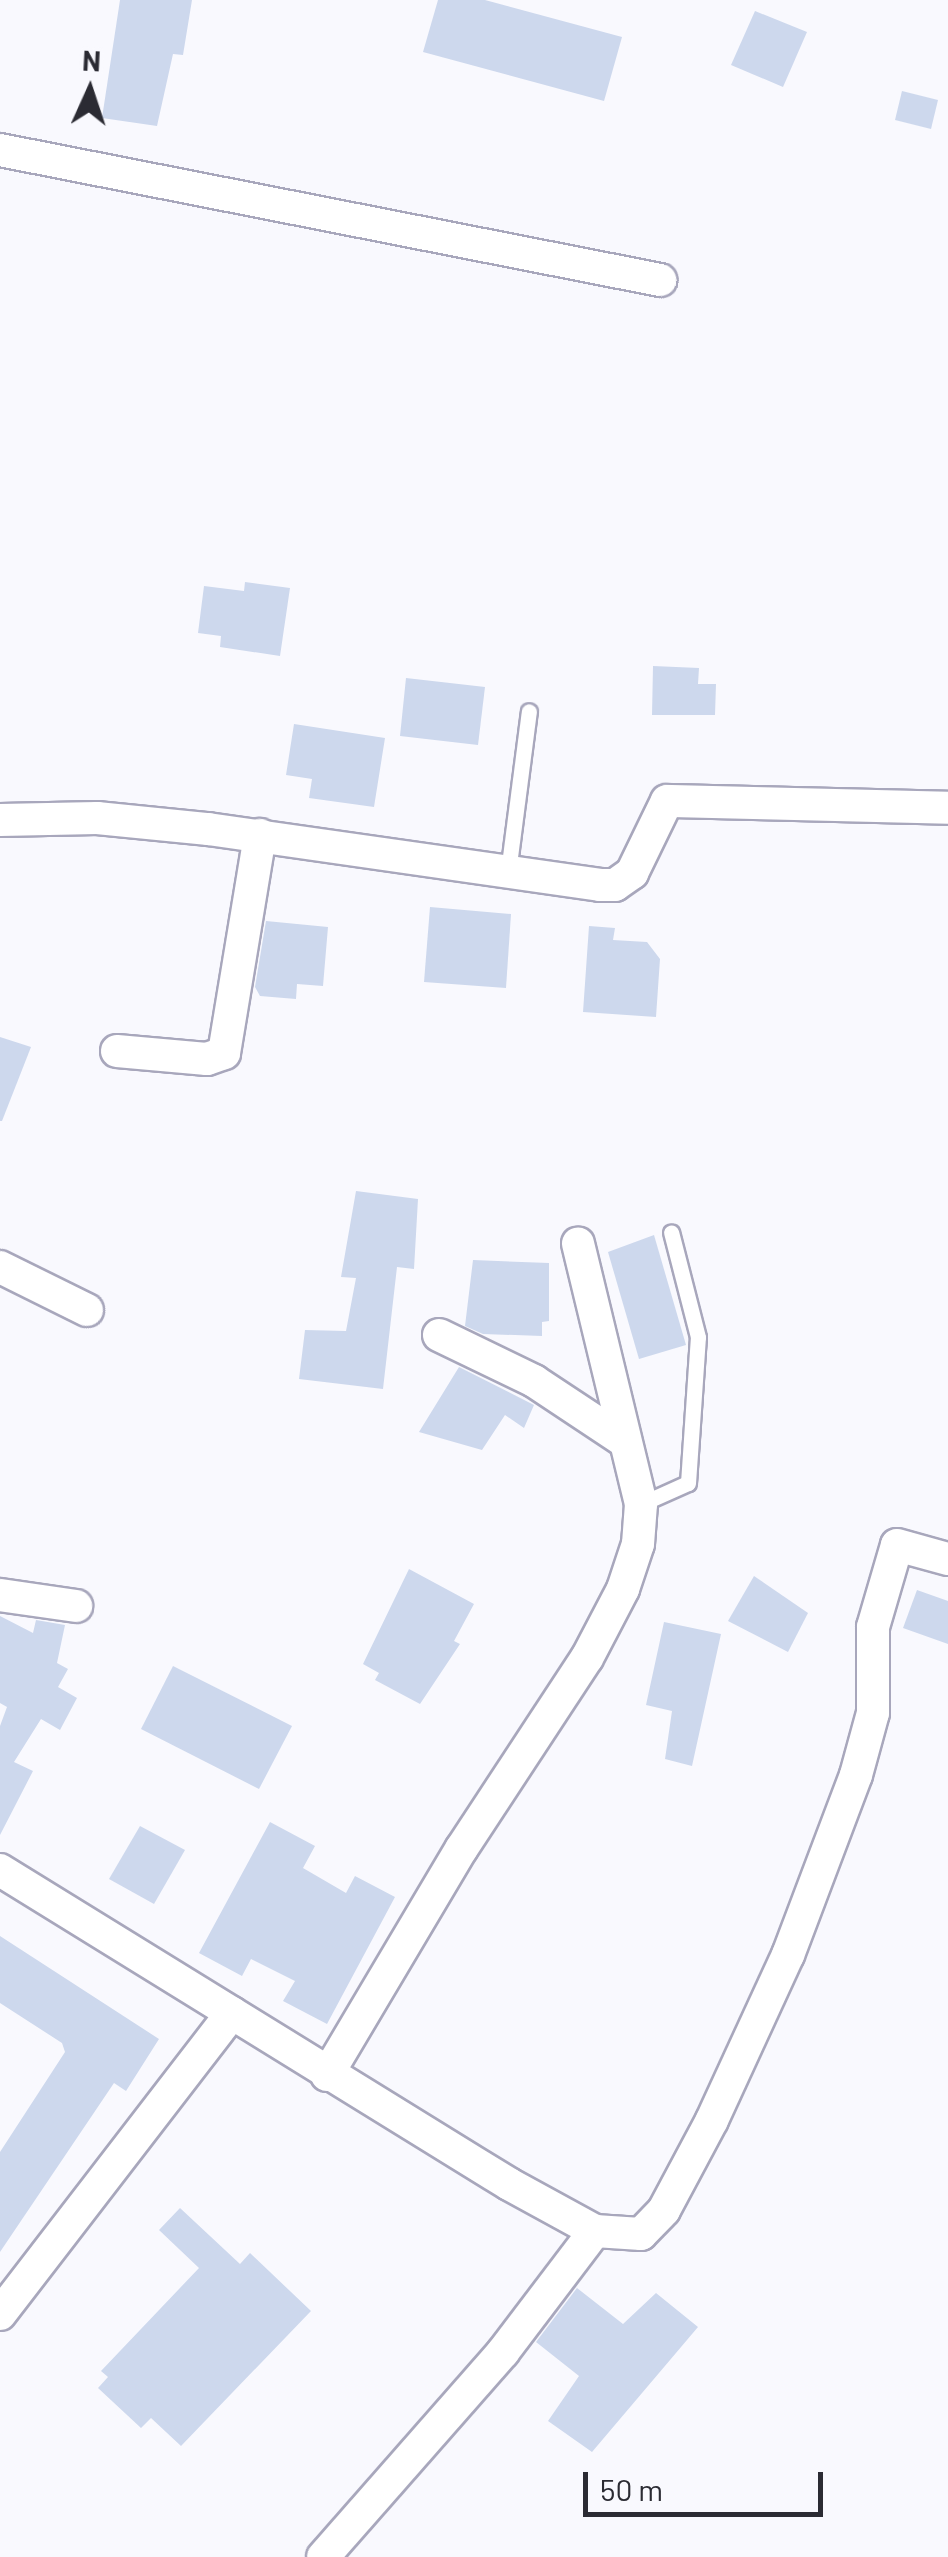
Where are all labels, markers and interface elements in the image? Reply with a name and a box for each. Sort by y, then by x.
north arrow [40,40,140,140]
text: N [81,43,102,78]
scale bar [588,2452,828,2514]
text: 50 m [600,2471,663,2507]

